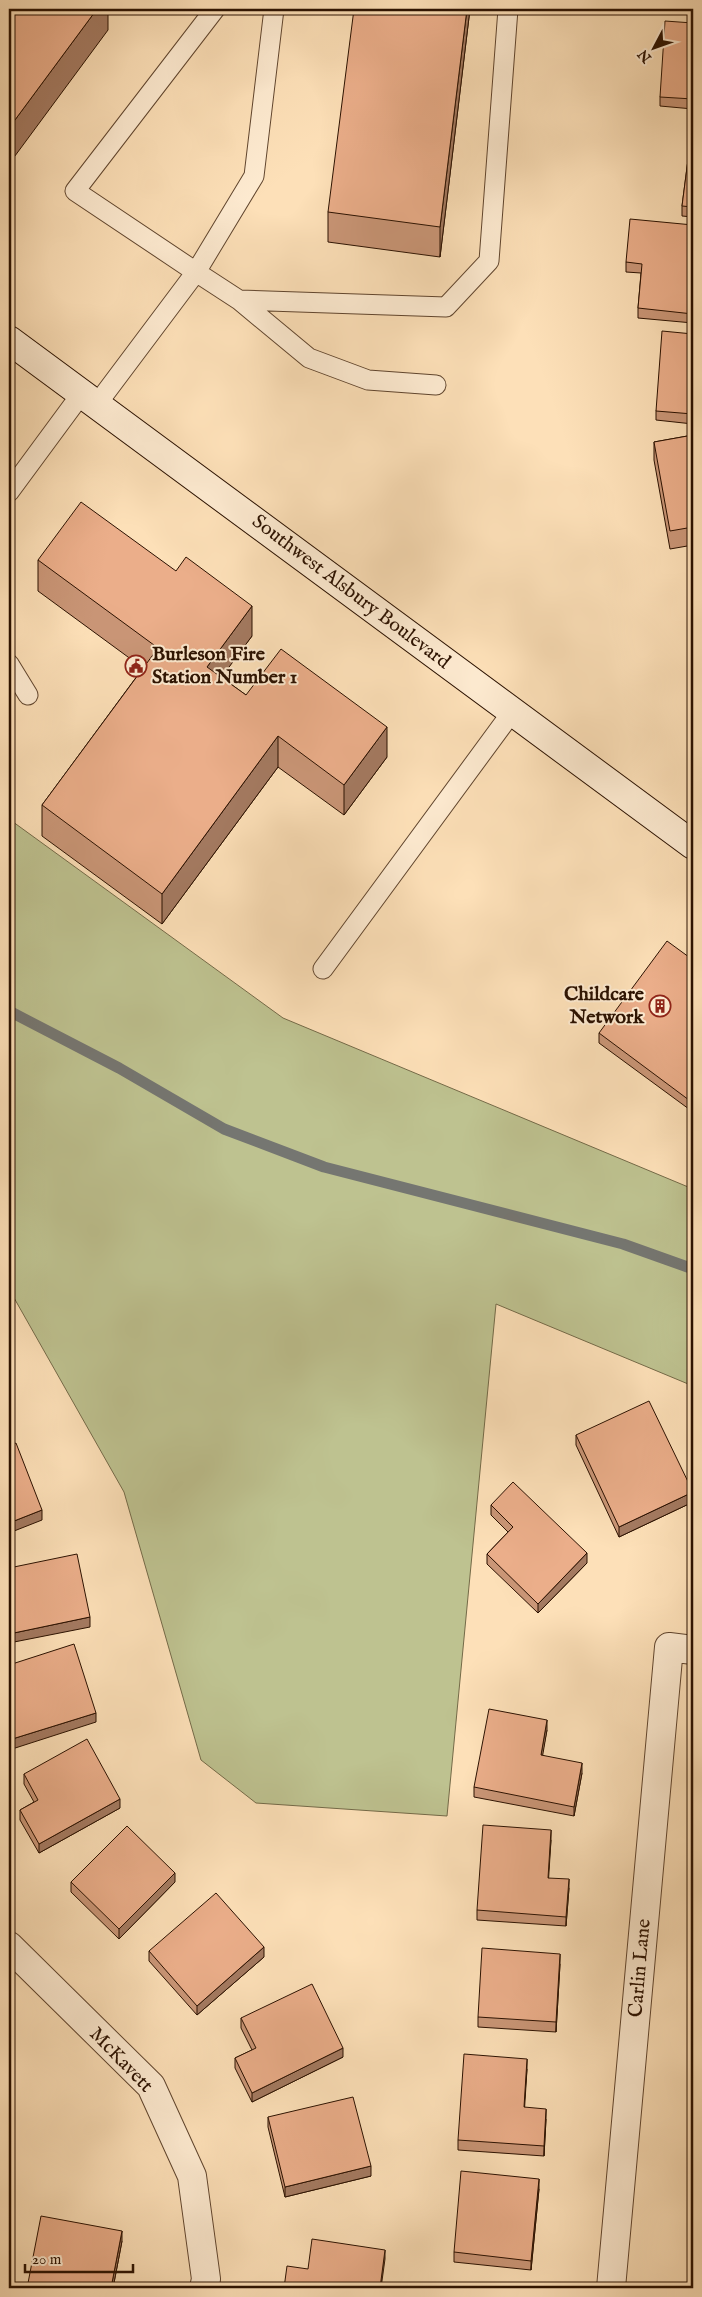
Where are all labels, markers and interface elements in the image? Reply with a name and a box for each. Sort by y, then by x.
north arrow [630,22,680,72]
text: N [634,45,656,67]
street label: Southwest Alsbury Boulevard [247,509,455,675]
place label: Burleson Fire Station Number 1 [152,642,297,690]
public building icon: Burleson Fire Station Number 1 [124,654,148,678]
place label: Childcare Network [564,982,645,1030]
building icon: Childcare Network [648,994,672,1018]
street label: Carlin Lane [623,1918,657,2018]
street label: McKavett [84,2022,158,2098]
scale bar [25,2242,132,2274]
text: 20 m [32,2250,62,2269]

